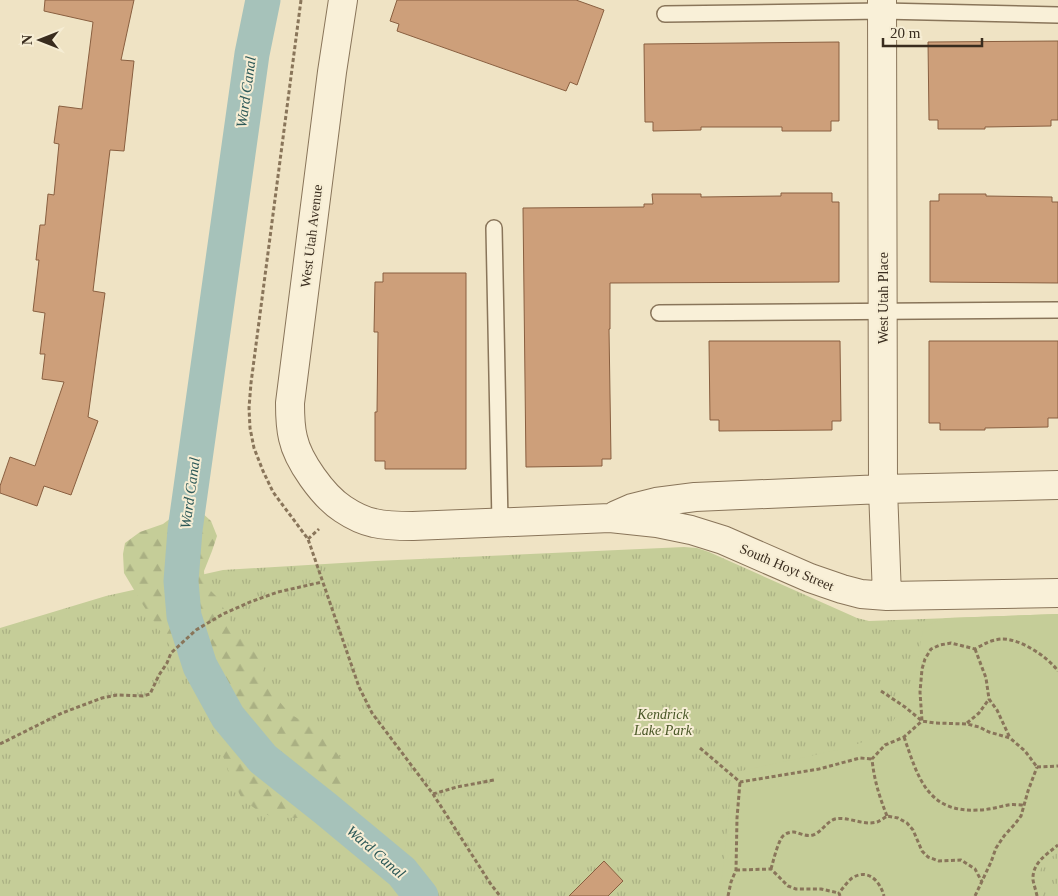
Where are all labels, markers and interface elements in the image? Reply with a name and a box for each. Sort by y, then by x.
north arrow [15,15,65,65]
scale bar [883,15,982,47]
text: 20 m [890,25,921,41]
text: N [20,35,35,45]
water label: Ward Canal [233,55,259,129]
street label: West Utah Avenue [298,184,325,288]
street label: West Utah Place [876,252,891,344]
water label: Ward Canal [177,456,203,530]
street label: South Hoyt Street [738,541,836,594]
park label: Kendrick Lake Park [633,707,693,738]
water label: Ward Canal [344,822,408,882]

